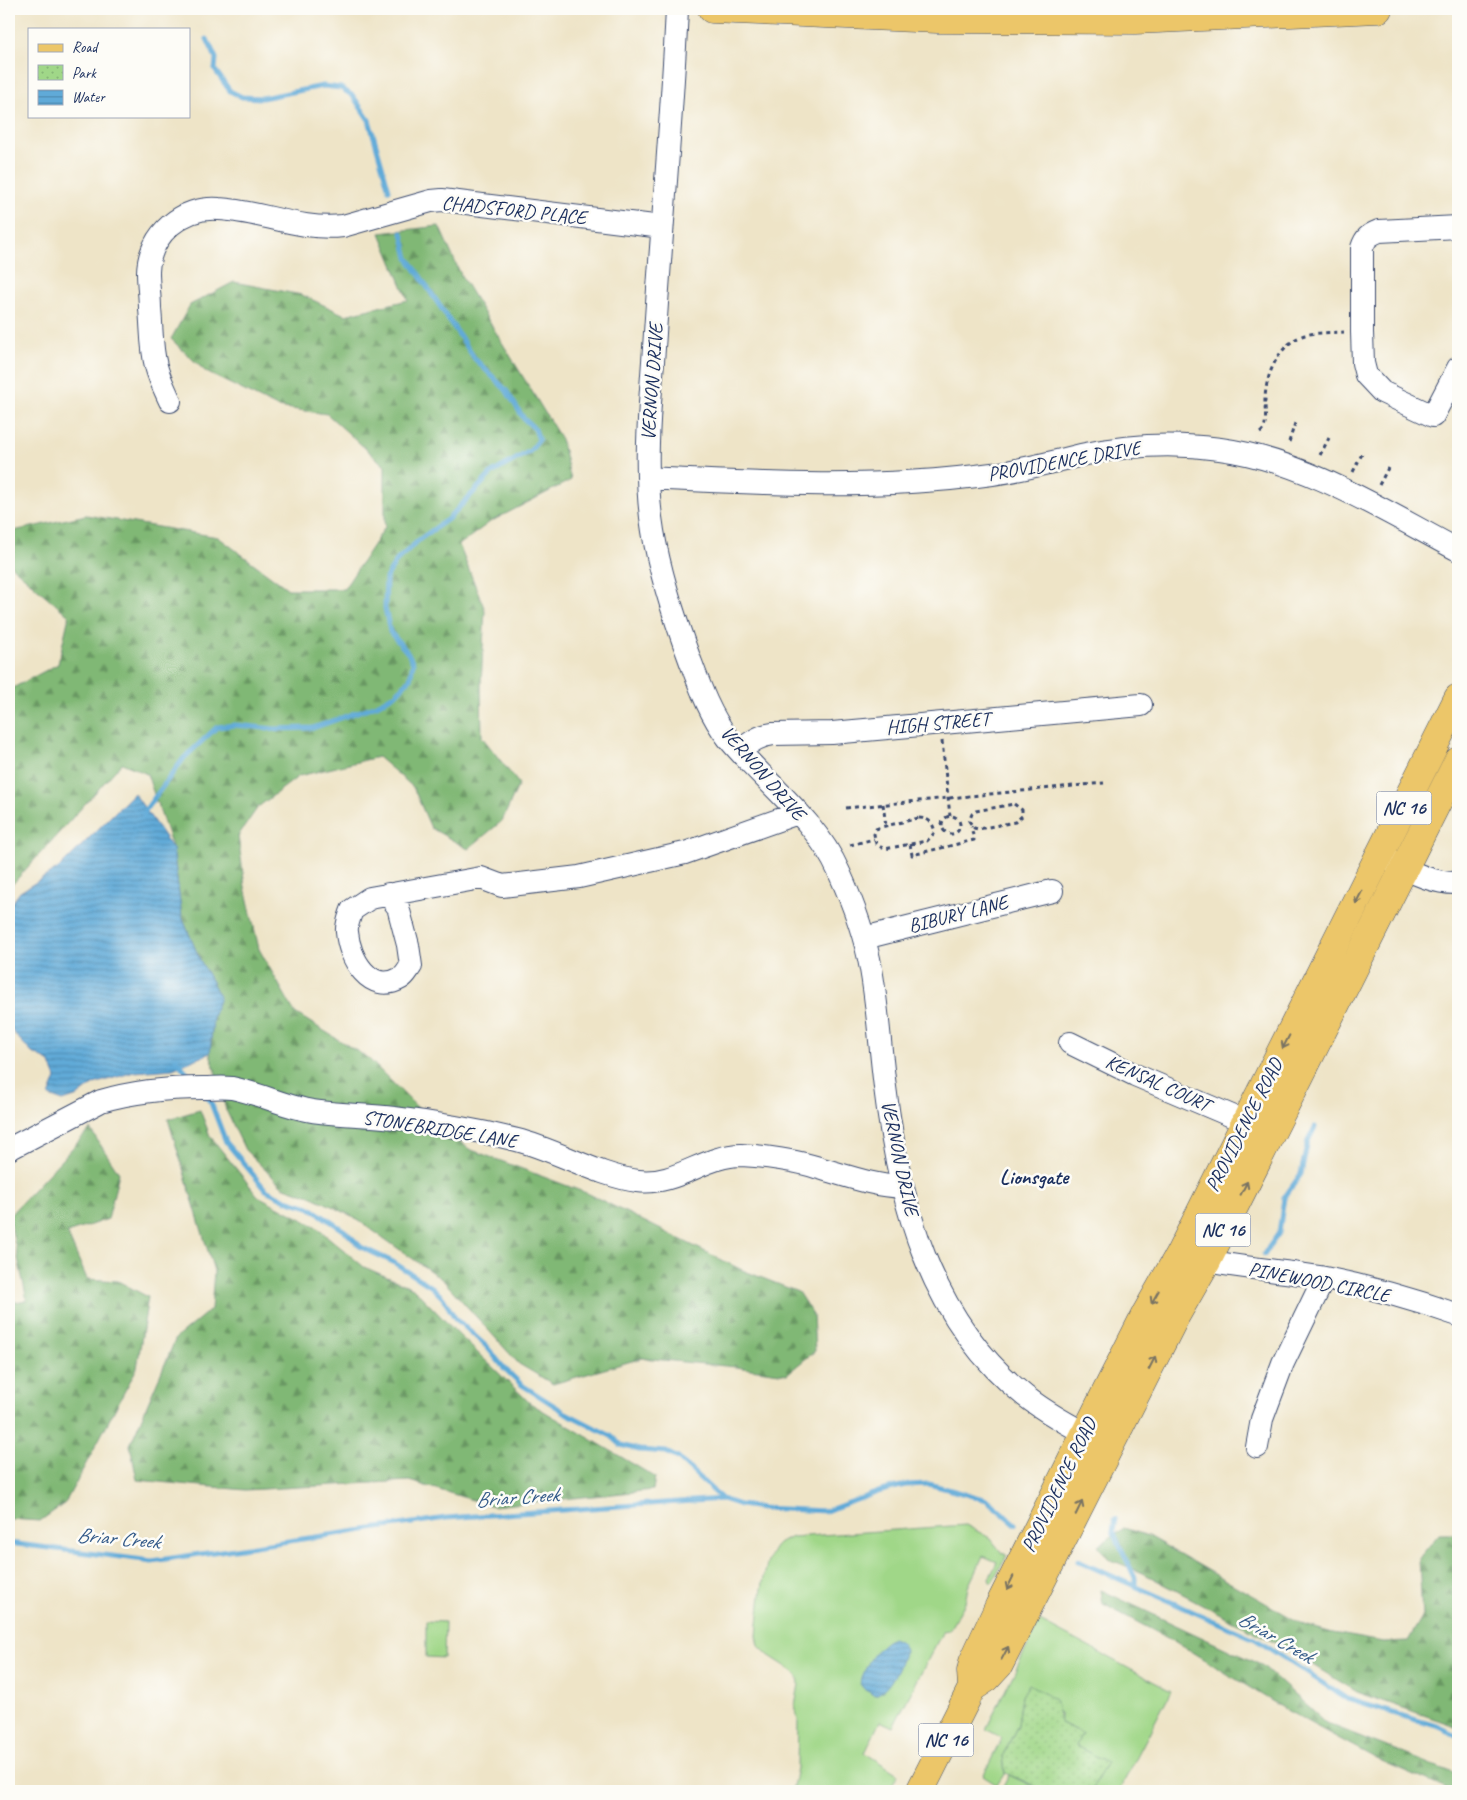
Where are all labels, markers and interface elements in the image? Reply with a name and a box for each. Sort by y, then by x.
legend [28,28,190,118]
text: Road [72,38,99,57]
text: Park [72,64,97,83]
text: Water [72,88,106,107]
street label: CHADSFORD PLACE [441,190,590,230]
street label: VERNON DRIVE [635,320,669,441]
street label: PROVIDENCE DRIVE [986,435,1145,487]
street label: HIGH STREET [885,706,995,740]
street label: VERNON DRIVE [715,721,812,827]
road number: NC 16 [1376,791,1432,824]
street label: BIBURY LANE [906,889,1013,938]
one-way arrow [1354,890,1364,905]
one-way arrow [1281,1035,1291,1050]
street label: KENSAL COURT [1102,1049,1218,1119]
street label: PROVIDENCE ROAD [1200,1053,1289,1196]
street label: VERNON DRIVE [876,1098,925,1220]
street label: STONEBRIDGE LANE [361,1104,522,1154]
district label: Lionsgate [1000,1164,1070,1190]
one-way arrow [1239,1181,1249,1196]
road number: NC 16 [1196,1214,1250,1246]
street label: PINEWOOD CIRCLE [1246,1256,1395,1309]
one-way arrow [1149,1290,1159,1304]
one-way arrow [1148,1356,1157,1371]
street label: PROVIDENCE ROAD [1016,1413,1103,1556]
water label: Briar Creek [475,1481,562,1513]
one-way arrow [1075,1501,1084,1516]
water label: Briar Creek [76,1521,164,1555]
one-way arrow [1005,1575,1014,1590]
water label: Briar Creek [1234,1605,1321,1671]
one-way arrow [1001,1646,1010,1661]
road number: NC 16 [918,1724,974,1756]

